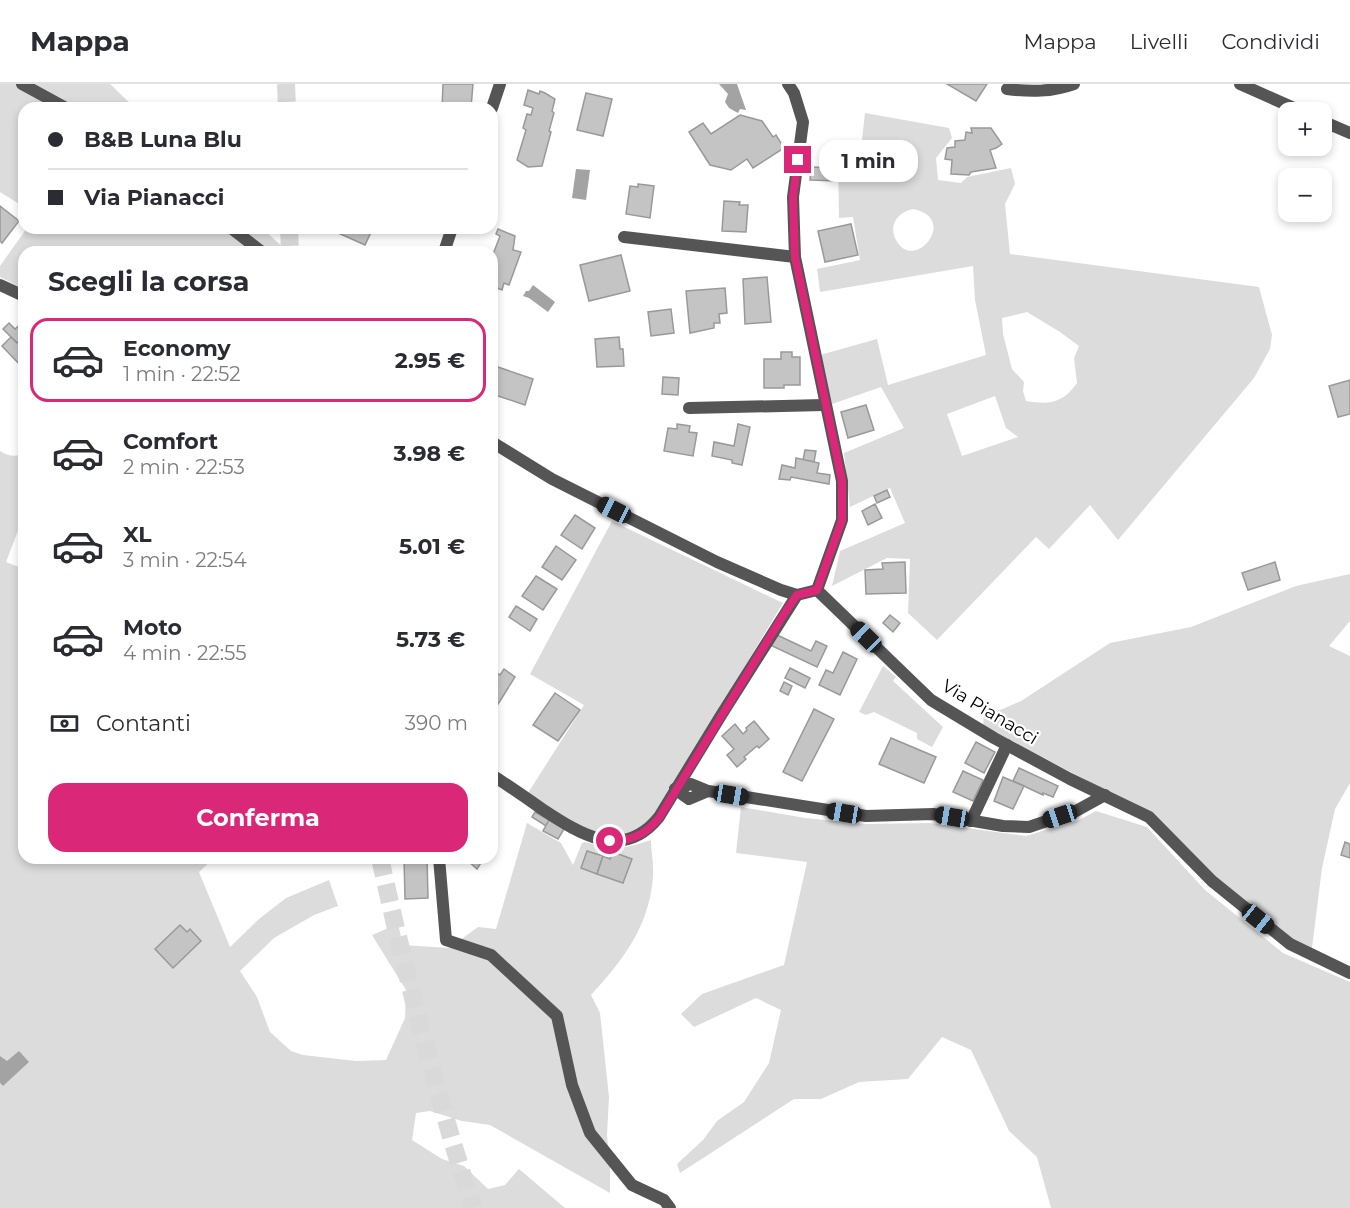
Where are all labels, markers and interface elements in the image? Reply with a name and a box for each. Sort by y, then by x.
text: Mappa [30,24,130,58]
text: Mappa [1023,29,1097,54]
text: Livelli [1130,29,1188,54]
text: Condividi [1221,29,1320,54]
map controls [1278,102,1332,222]
button: + [1278,102,1332,156]
text: B&B Luna Blu [84,126,242,153]
callout: 1 min [819,139,918,181]
route end [784,146,811,173]
text: 1 min [841,149,896,173]
button: − [1278,168,1332,222]
text: Via Pianacci [84,184,224,211]
text: Scegli la corsa [48,265,249,298]
icon: car [51,333,105,387]
text: Economy [123,335,231,362]
text: 2.95 € [395,347,465,374]
text: 1 min · 22:52 [123,362,241,386]
icon: car [51,426,105,480]
text: Comfort [123,428,218,455]
text: 3.98 € [394,440,465,467]
text: 2 min · 22:53 [123,455,245,479]
car [594,494,634,526]
icon: car [51,519,105,573]
text: XL [123,521,152,548]
text: 5.01 € [399,533,465,560]
text: 3 min · 22:54 [123,548,247,572]
icon: car [51,612,105,666]
text: Moto [123,614,182,641]
car [847,618,885,656]
text: 5.73 € [396,626,465,653]
text: 4 min · 22:55 [123,641,247,665]
street label: Via Pianacci [938,675,1042,749]
icon: cash [48,707,81,740]
text: Contanti [96,710,191,737]
text: 390 m [405,711,468,735]
button: Conferma [48,783,468,852]
car [712,783,750,807]
car [825,801,863,825]
car [1040,802,1080,830]
car [933,805,971,829]
route start [596,827,623,854]
car [1238,901,1278,937]

